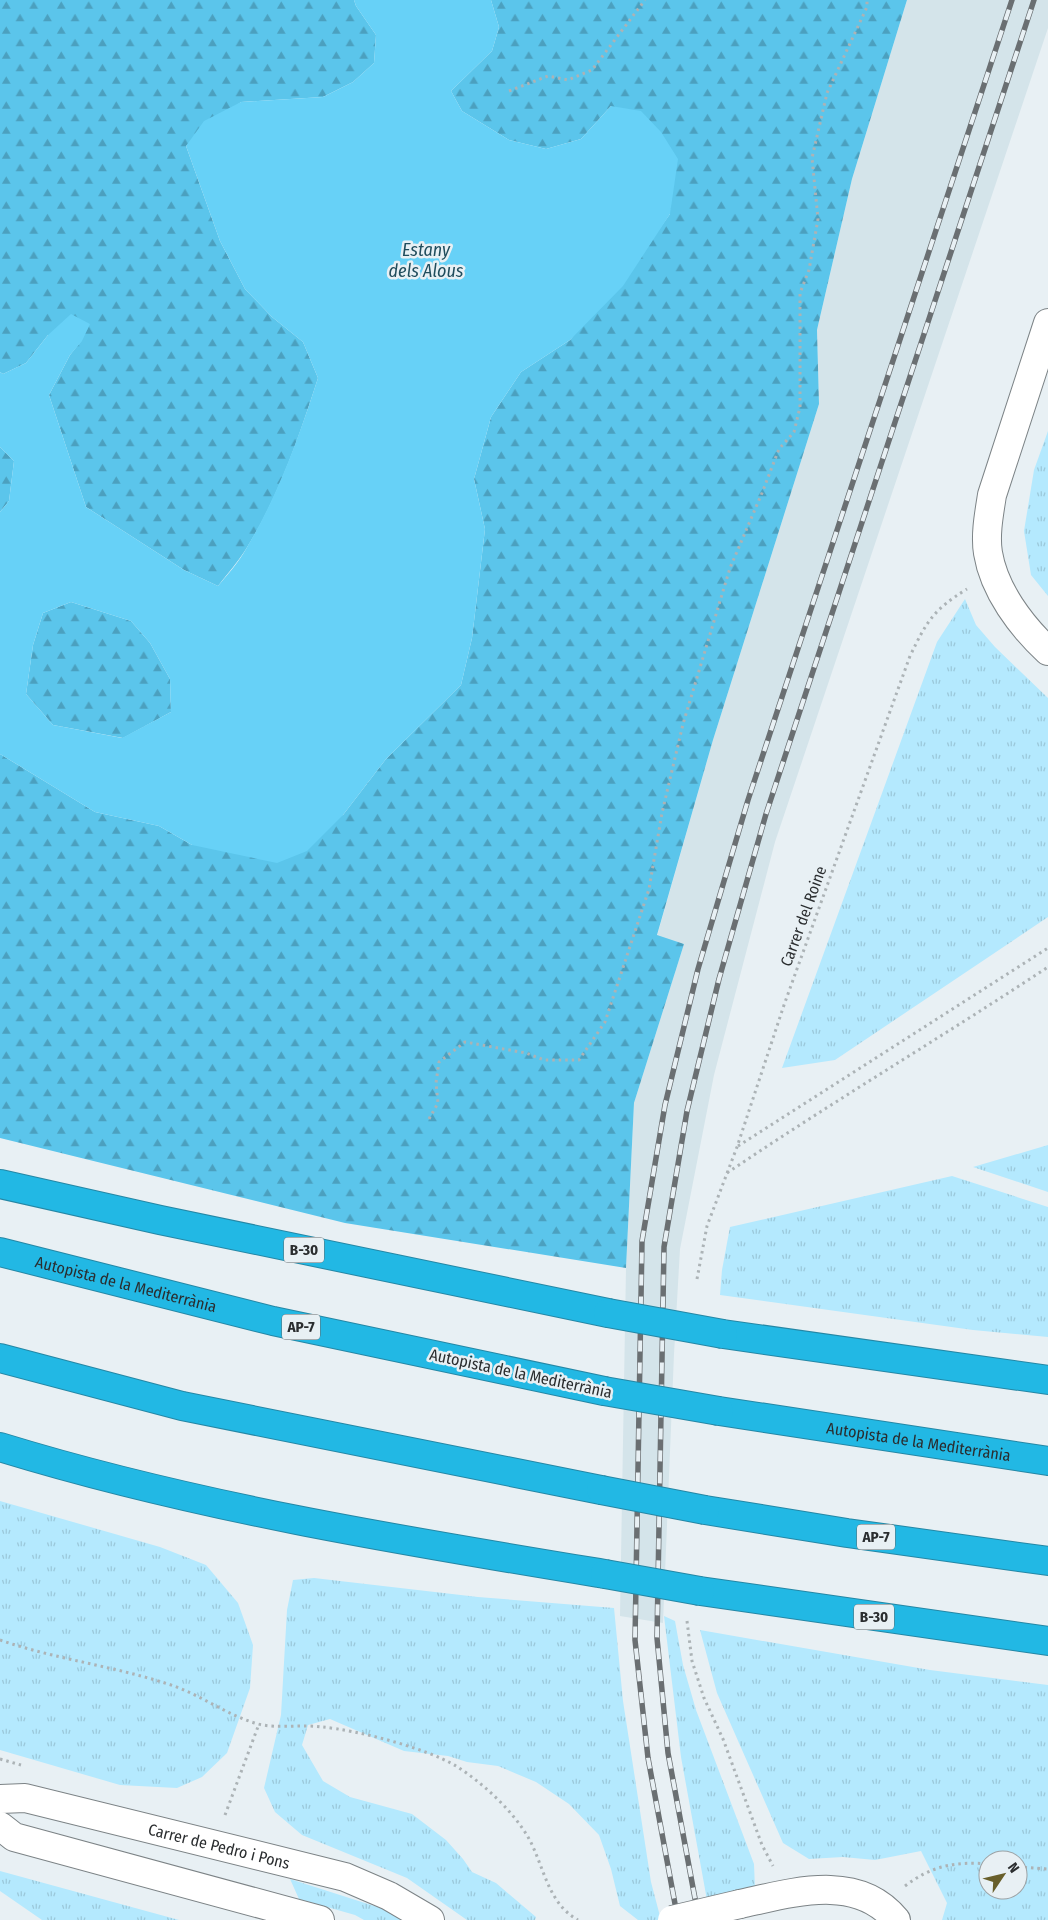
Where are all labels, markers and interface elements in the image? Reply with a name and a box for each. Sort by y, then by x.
water label: Estany dels Alous [389,239,464,282]
street label: Carrer del Roine [776,863,830,969]
road number: B-30 [284,1238,324,1262]
street label: Autopista de la Mediterrània [33,1252,219,1316]
road number: AP-7 [282,1314,320,1340]
street label: Autopista de la Mediterrània [428,1345,614,1402]
street label: Autopista de la Mediterrània [825,1418,1012,1465]
road number: AP-7 [857,1524,895,1550]
road number: B-30 [854,1604,894,1630]
street label: Carrer de Pedro i Pons [146,1820,292,1873]
north arrow [978,1850,1028,1900]
text: N [1004,1860,1023,1876]

